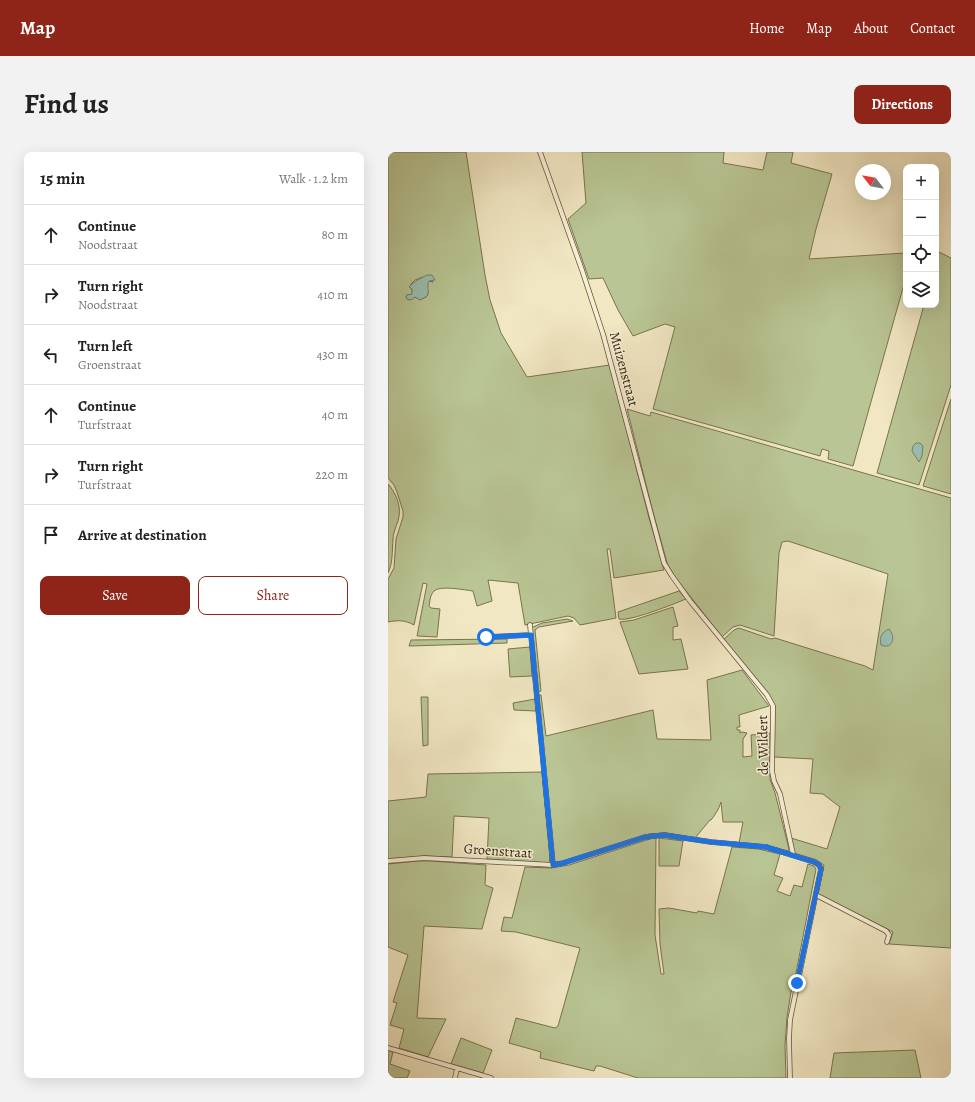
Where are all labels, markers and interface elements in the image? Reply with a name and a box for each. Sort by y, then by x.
text: Map [20,15,55,41]
text: Home [749,19,784,38]
text: Map [806,19,832,38]
text: About [854,19,888,38]
text: Contact [910,19,955,38]
text: Find us [24,85,109,123]
button: Directions [854,85,951,124]
north arrow [855,164,891,200]
map controls [903,164,939,308]
button: + [903,164,939,200]
text: 15 min [40,167,85,190]
text: Walk · 1.2 km [279,170,348,187]
button: − [903,200,939,236]
text: Continue [78,216,136,236]
icon: ahead [40,224,62,246]
text: 80 m [321,226,348,243]
text: Noodstraat [78,236,138,253]
button: locate [903,236,939,272]
button: layers [903,272,939,308]
text: Turn right [78,276,143,296]
icon: right [40,284,62,306]
text: 410 m [317,286,348,303]
text: Noodstraat [78,296,138,313]
street label: Muizenstraat [605,330,643,409]
text: Turn left [78,336,133,356]
icon: left [40,344,62,366]
text: 430 m [316,346,348,363]
text: Groenstraat [78,356,141,373]
text: Continue [78,396,136,416]
icon: ahead [40,404,62,426]
text: 40 m [322,406,348,423]
text: Turfstraat [78,416,132,433]
text: Turn right [78,456,143,476]
icon: right [40,464,62,486]
text: 220 m [315,466,348,483]
text: Turfstraat [78,476,132,493]
icon: arrive [40,524,62,546]
text: Arrive at destination [78,525,207,545]
button: Save [40,576,190,615]
button: Share [198,576,348,615]
route start [477,628,495,646]
street label: de Wildert [753,714,773,775]
street label: Groenstraat [463,839,533,863]
route end [788,974,806,992]

